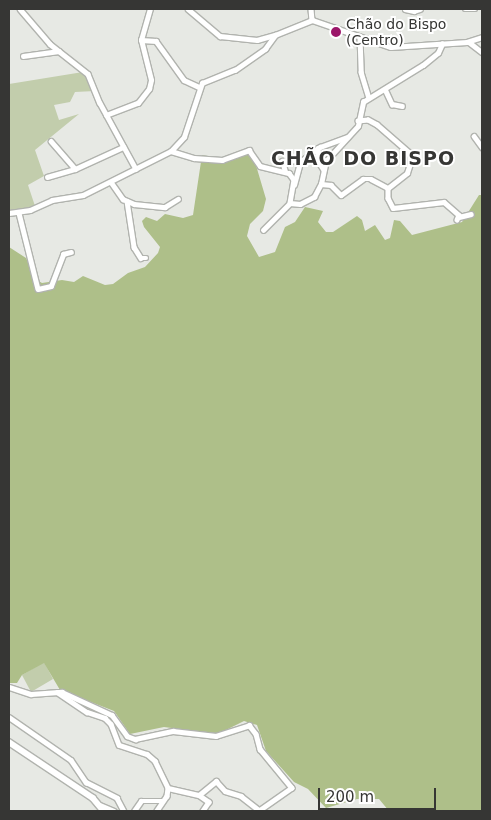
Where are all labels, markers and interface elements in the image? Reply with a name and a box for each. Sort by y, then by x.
place label: Chão do Bispo (Centro) [346,16,446,48]
marker: Chão do Bispo (Centro) [330,26,342,38]
district label: CHÃO DO BISPO [269,148,457,170]
scale bar [321,778,438,810]
text: 200 m [326,788,374,806]

